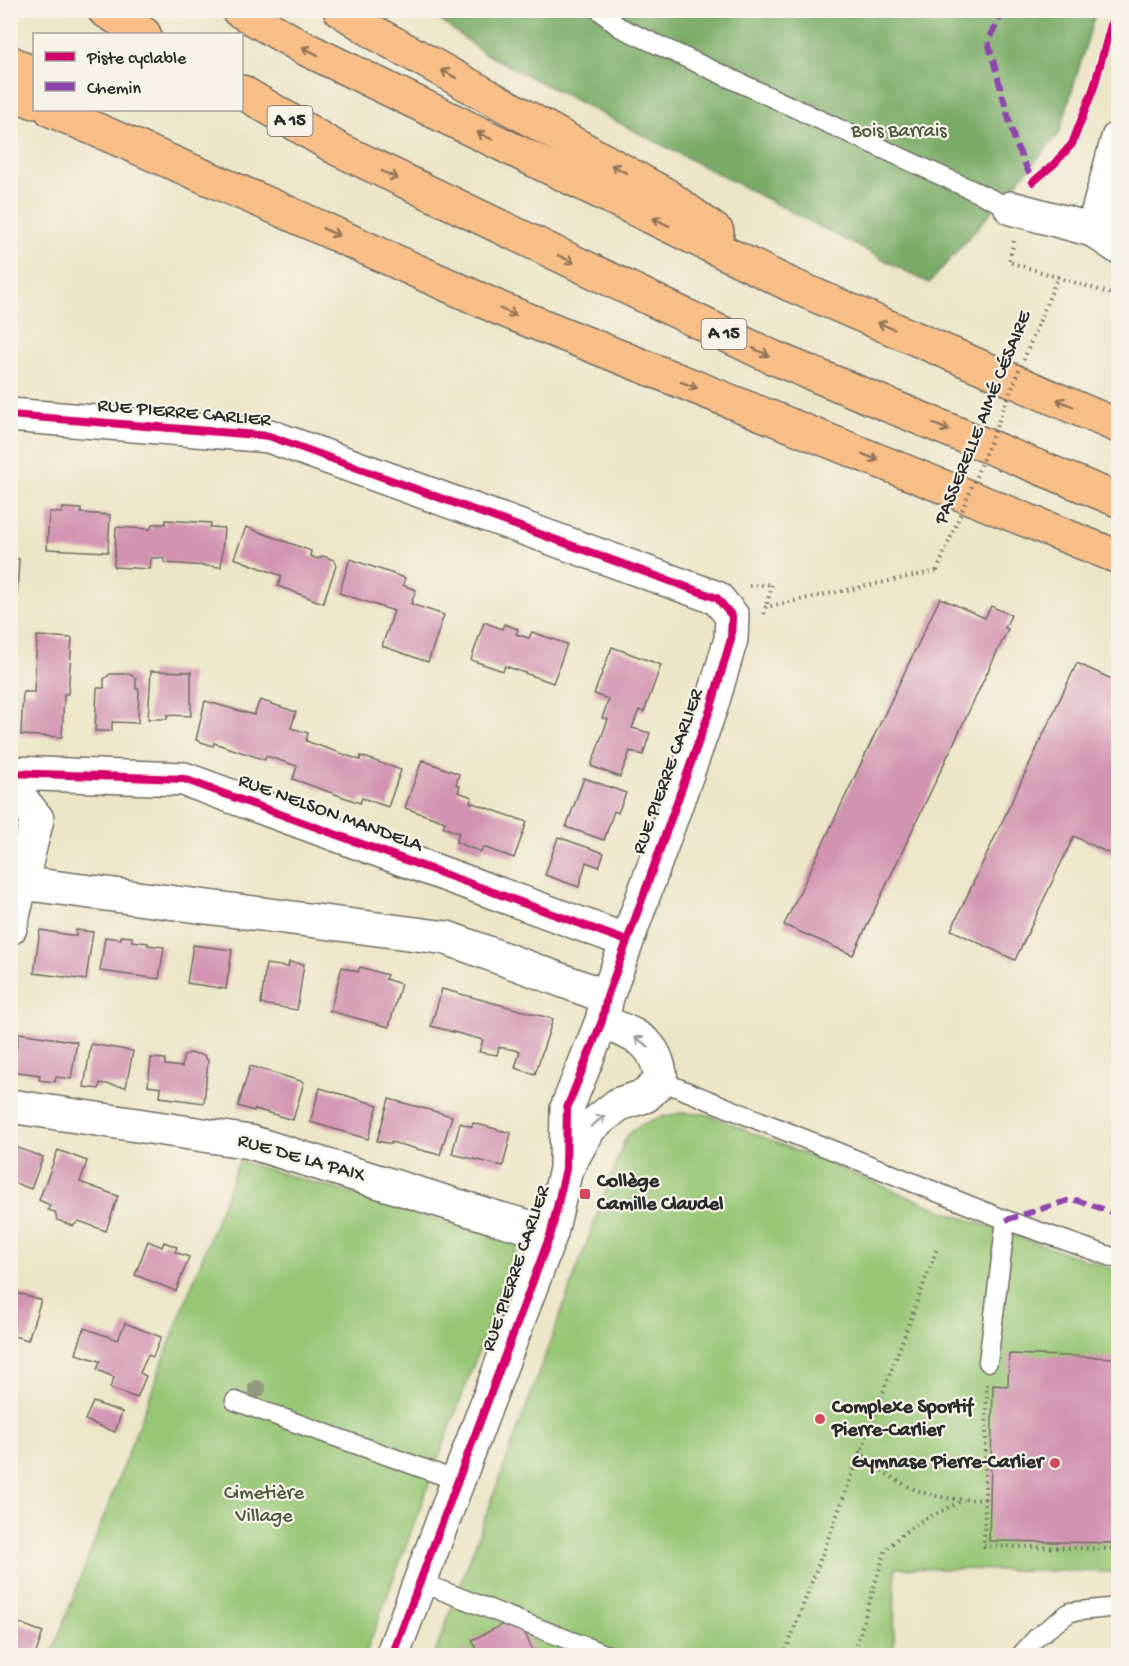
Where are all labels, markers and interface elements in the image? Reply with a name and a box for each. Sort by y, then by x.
legend [33,33,243,111]
one-way arrow [302,45,319,57]
text: Piste cyclable [86,49,187,70]
one-way arrow [440,68,458,79]
text: Chemin [87,79,141,100]
road number: A 15 [268,106,312,136]
park label: Bois Barrais [850,121,947,144]
one-way arrow [477,130,495,142]
one-way arrow [611,163,628,175]
one-way arrow [381,169,399,181]
one-way arrow [652,215,670,227]
one-way arrow [321,227,339,238]
one-way arrow [557,253,575,265]
street label: PASSERELLE AIMÉ CÉSAIRE [929,306,1038,529]
one-way arrow [499,307,517,318]
road number: A 15 [702,319,746,349]
one-way arrow [877,320,895,331]
one-way arrow [752,346,770,358]
one-way arrow [680,380,698,391]
street label: RUE PIERRE CARLIER [96,395,273,433]
one-way arrow [1056,397,1074,408]
one-way arrow [931,422,950,433]
one-way arrow [861,452,879,463]
street label: RUE PIERRE CARLIER [628,685,710,858]
street label: RUE NELSON MANDELA [235,770,426,858]
one-way arrow [635,1036,651,1048]
one-way arrow [590,1114,606,1127]
street label: RUE DE LA PAIX [235,1130,369,1189]
place label: Collège Camille Claudel [596,1171,724,1217]
street label: RUE PIERRE CARLIER [478,1182,557,1355]
marker: Collège Camille Claudel [578,1187,592,1201]
place label: Complexe Sportif Pierre-Carlier [831,1397,975,1443]
marker: Complexe Sportif Pierre-Carlier [813,1412,827,1426]
place label: Gymnase Pierre-Carlier [852,1452,1045,1475]
marker: Gymnase Pierre-Carlier [1048,1456,1062,1470]
park label: Cimetière Village [224,1483,305,1529]

